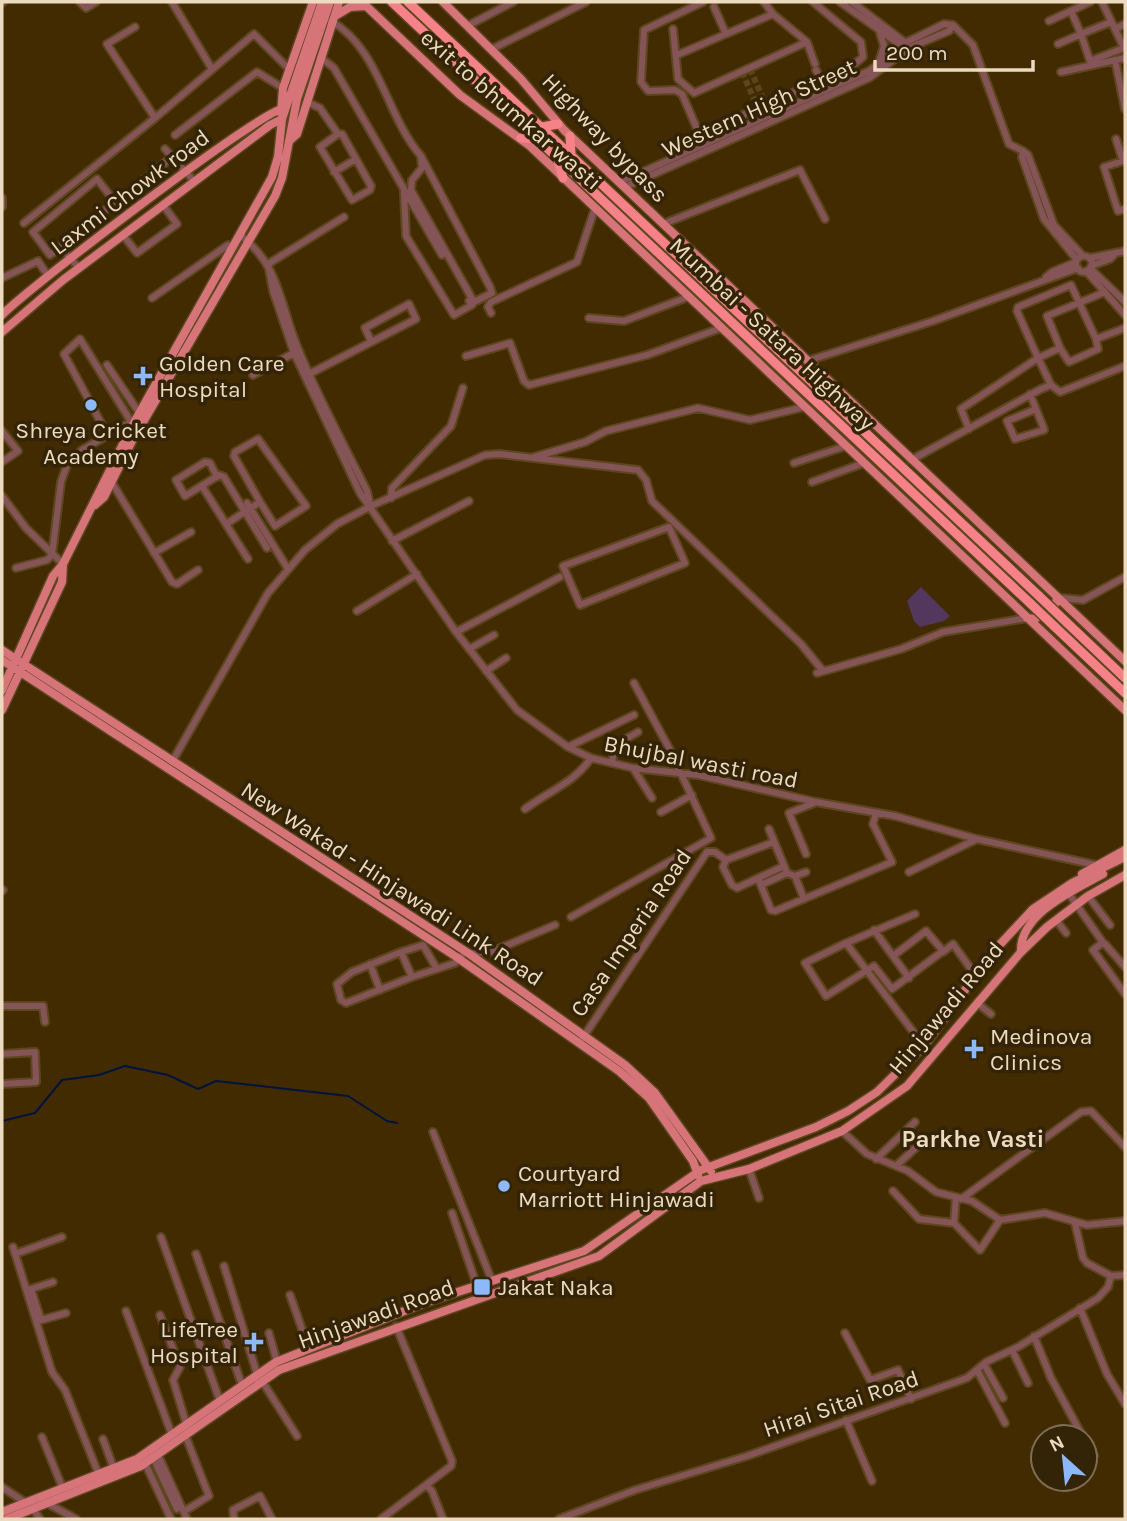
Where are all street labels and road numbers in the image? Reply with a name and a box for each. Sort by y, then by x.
street label: exit to bhumkar wasti [415,24,607,196]
street label: Western High Street [658,53,861,163]
street label: Highway bypass [537,68,673,208]
street label: Laxmi Chowk road [45,123,215,261]
street label: Mumbai - Satara Highway [664,232,880,436]
street label: Bhujbal wasti road [602,730,800,794]
street label: New Wakad - Hinjawadi Link Road [236,776,548,992]
street label: Casa Imperia Road [565,844,697,1022]
street label: Hinjawadi Road [883,936,1009,1080]
street label: Hinjawadi Road [294,1273,458,1355]
street label: Hirai Sitai Road [760,1365,922,1443]

